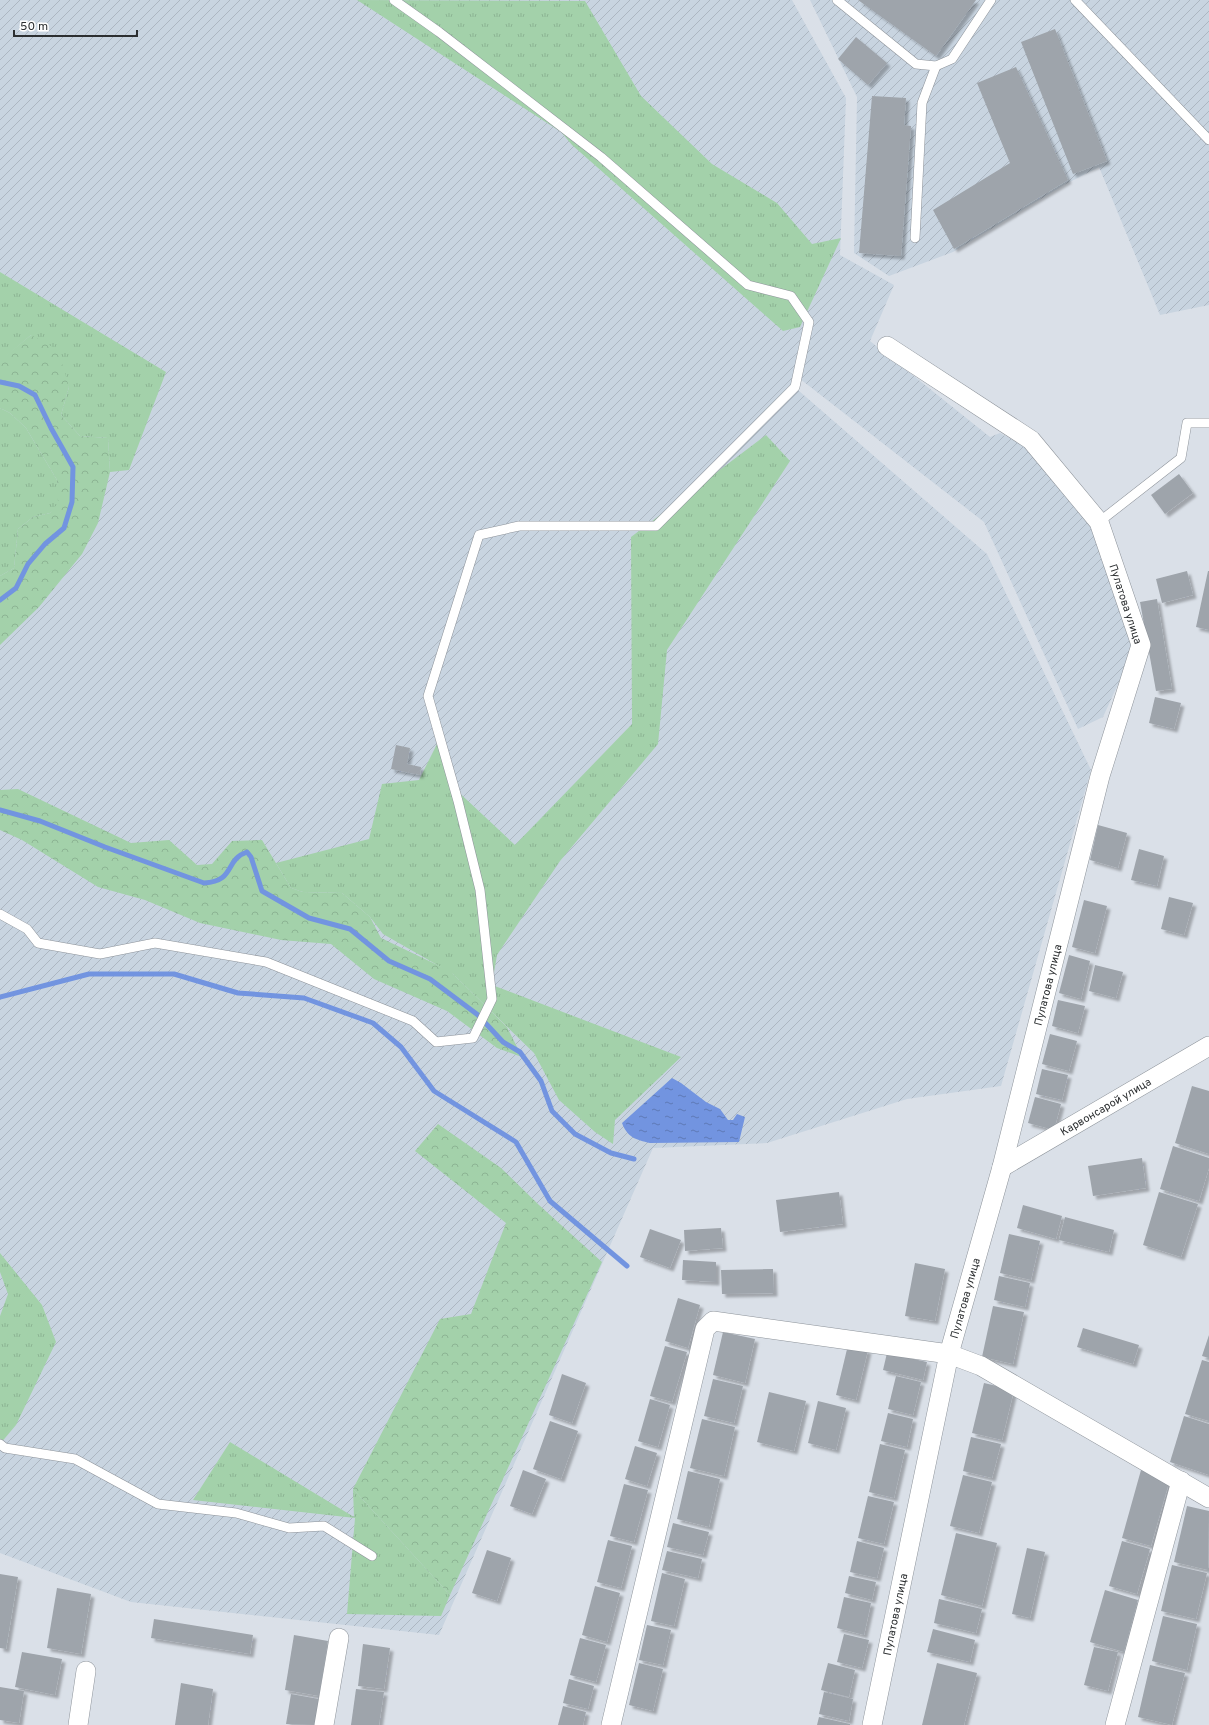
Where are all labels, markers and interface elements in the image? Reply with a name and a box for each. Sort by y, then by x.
scale bar [14,12,137,38]
text: 50 m [20,19,48,35]
street label: Пулатова улица [1106,563,1145,646]
street label: Пулатова улица [1032,943,1066,1027]
street label: Карвонсарой улица [1058,1075,1154,1139]
street label: Пулатова улица [948,1256,984,1340]
street label: Пулатова улица [881,1572,911,1657]

